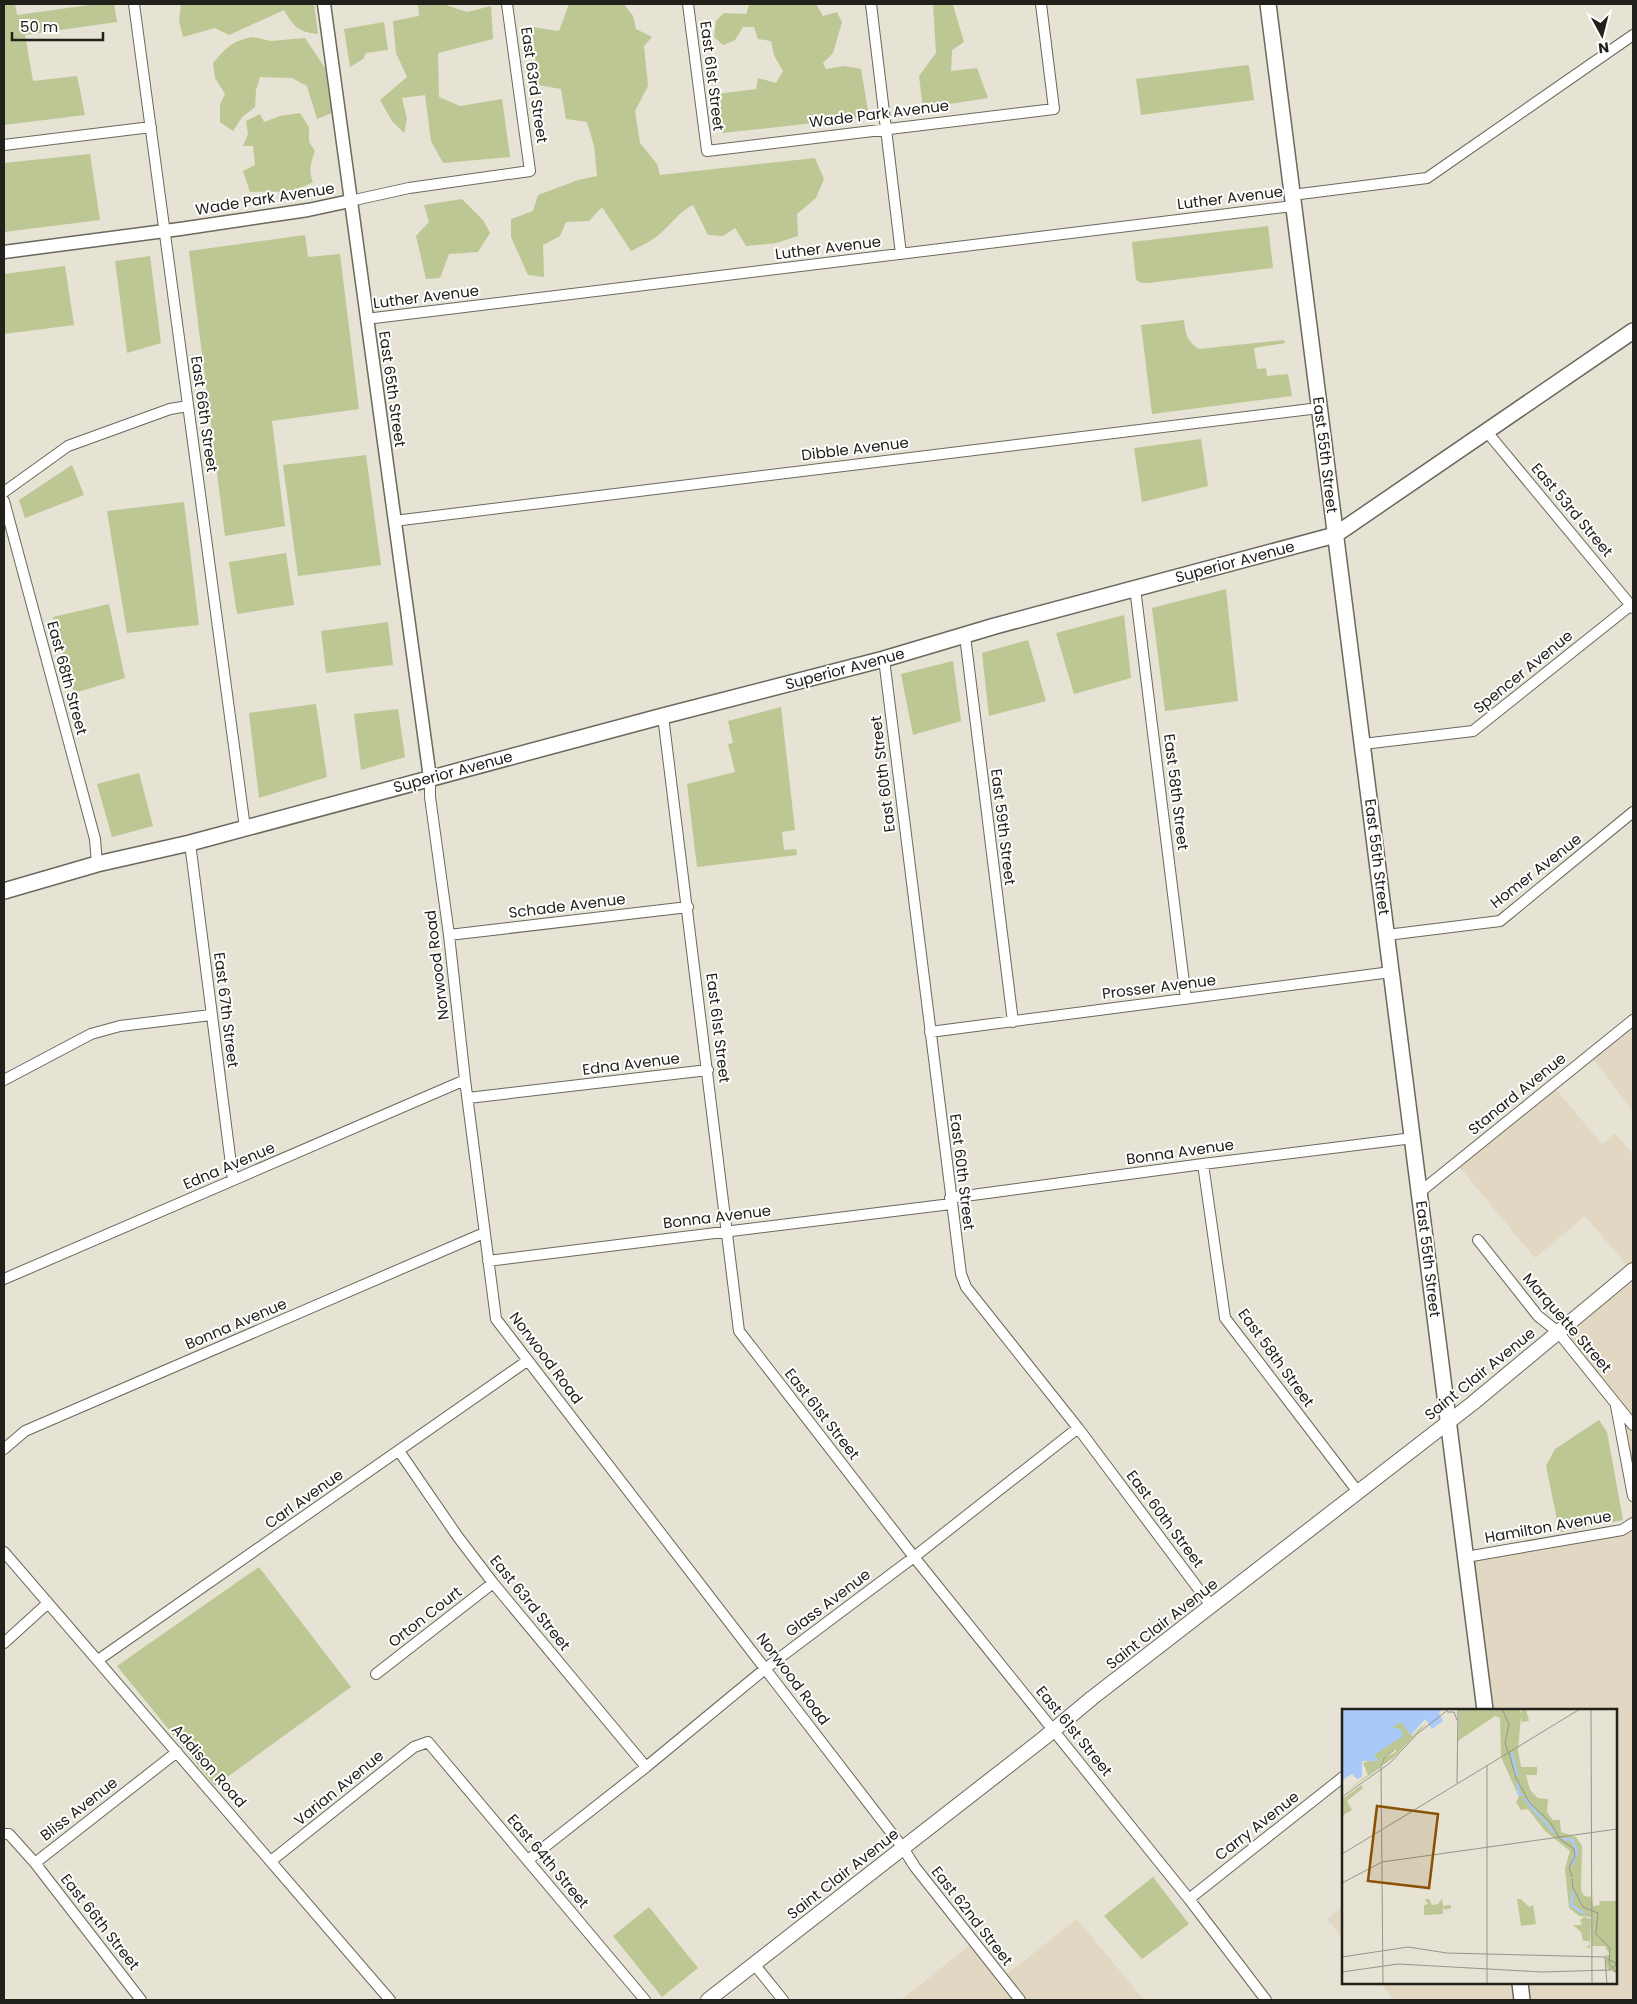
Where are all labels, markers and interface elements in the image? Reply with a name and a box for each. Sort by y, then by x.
scale bar [12,10,104,42]
north arrow [1577,10,1627,60]
text: 50 m [20,16,58,37]
street label: East 61st Street [695,20,730,132]
street label: East 63rd Street [516,25,553,144]
text: N [1597,37,1610,58]
street label: Wade Park Avenue [808,95,950,132]
street label: Wade Park Avenue [194,177,336,220]
street label: Luther Avenue [1176,181,1284,214]
street label: Luther Avenue [774,231,882,264]
street label: Luther Avenue [372,280,480,313]
street label: East 65th Street [374,330,411,448]
street label: East 66th Street [186,354,223,473]
street label: East 55th Street [1308,396,1343,514]
street label: Dibble Avenue [800,432,910,466]
street label: East 53rd Street [1527,458,1618,561]
street label: Superior Avenue [1173,536,1297,588]
street label: East 68th Street [42,619,93,737]
street label: Spencer Avenue [1469,625,1577,718]
street label: Superior Avenue [783,643,907,695]
street label: East 60th Street [865,715,900,833]
street label: East 58th Street [1159,733,1194,851]
street label: Superior Avenue [391,746,515,798]
street label: East 59th Street [986,768,1021,886]
street label: East 55th Street [1360,798,1395,916]
street label: Homer Avenue [1486,828,1586,913]
street label: Schade Avenue [507,888,626,923]
street label: Norwood Road [419,909,454,1021]
street label: East 67th Street [209,951,244,1069]
street label: Prosser Avenue [1101,969,1217,1004]
street label: East 61st Street [701,972,736,1084]
street label: Edna Avenue [581,1047,681,1080]
street label: Stanard Avenue [1463,1048,1570,1140]
street label: East 60th Street [945,1113,980,1231]
street label: Bonna Avenue [1125,1134,1235,1169]
street label: Edna Avenue [180,1137,278,1194]
street label: Bonna Avenue [662,1199,772,1234]
street label: East 55th Street [1411,1200,1446,1318]
street label: Marquette Street [1518,1268,1617,1377]
street label: Bonna Avenue [182,1293,290,1354]
street label: East 58th Street [1234,1304,1319,1411]
street label: Norwood Road [505,1307,588,1408]
street label: Saint Clair Avenue [1420,1322,1539,1425]
street label: East 61st Street [780,1364,865,1464]
street label: Carl Avenue [260,1464,347,1533]
street label: East 60th Street [1122,1466,1209,1572]
street label: Hamilton Avenue [1483,1505,1613,1548]
street label: East 63rd Street [485,1551,575,1655]
street label: Glass Avenue [781,1564,875,1642]
street label: Saint Clair Avenue [1101,1573,1222,1674]
street label: Orton Court [384,1581,466,1652]
street label: Norwood Road [752,1628,835,1729]
street label: East 61st Street [1031,1681,1117,1780]
inset map [1342,1709,1617,1984]
street label: Addison Road [167,1719,251,1812]
street label: Varian Avenue [289,1745,388,1830]
street label: Bliss Avenue [36,1772,122,1845]
street label: Carry Avenue [1210,1786,1303,1865]
street label: East 64th Street [503,1809,594,1912]
street label: Saint Clair Avenue [782,1823,903,1924]
street label: East 62nd Street [927,1862,1018,1970]
street label: East 66th Street [56,1869,145,1974]

